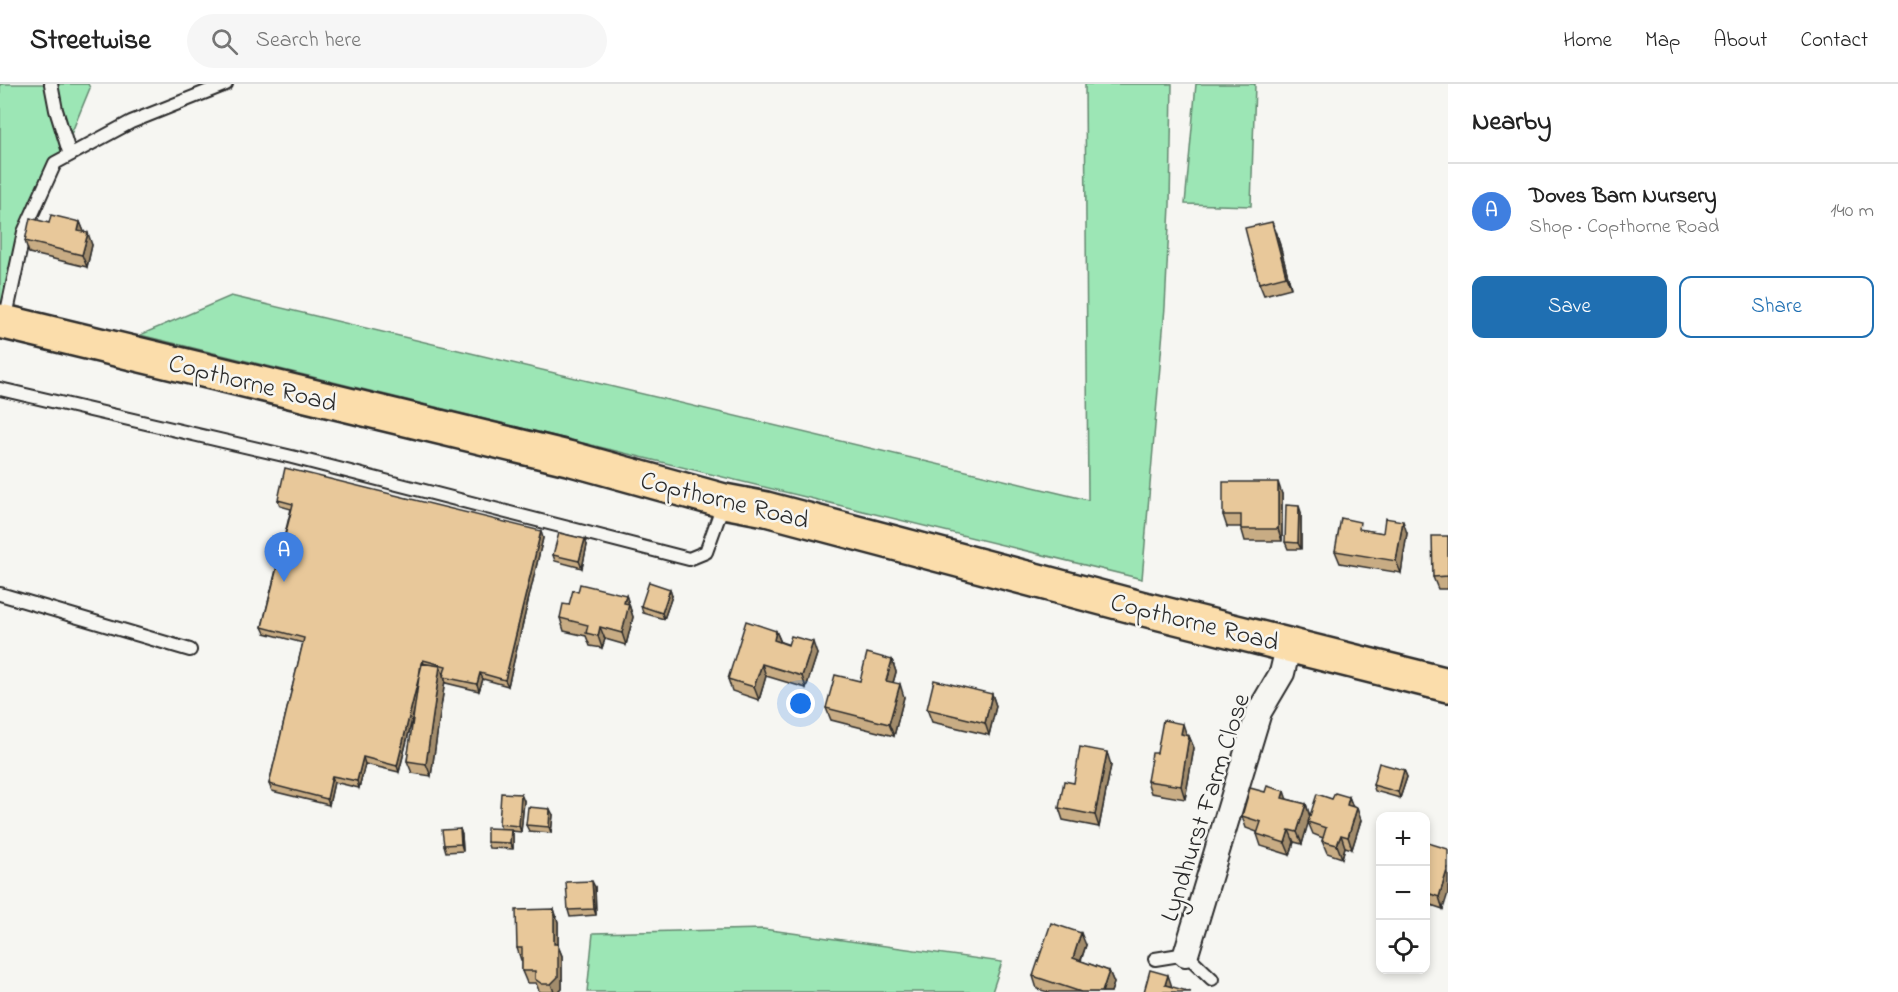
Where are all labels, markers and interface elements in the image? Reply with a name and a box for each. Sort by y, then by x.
search box [187,14,607,68]
text: Streetwise [30,21,151,62]
icon: search [208,25,241,58]
text: Search here [256,25,361,57]
text: Home [1563,26,1612,56]
text: Map [1645,26,1680,56]
text: About [1713,26,1767,56]
text: Contact [1800,26,1868,56]
text: Nearby [1472,104,1551,142]
text: Doves Barn Nursery [1529,181,1716,213]
text: A [1485,197,1498,226]
text: 140 m [1830,197,1874,226]
text: Shop · Copthorne Road [1529,213,1719,242]
button: Save [1472,276,1667,338]
button: Share [1679,276,1874,338]
street label: Copthorne Road [164,346,341,424]
street label: Copthorne Road [636,463,813,541]
pin: A [264,532,304,582]
street label: Copthorne Road [1106,585,1283,663]
your location [786,689,815,718]
street label: Lyndhurst Farm Close [1152,689,1262,927]
map controls [1376,812,1430,974]
button: + [1376,812,1430,866]
button: − [1376,866,1430,920]
button: locate [1376,920,1430,974]

